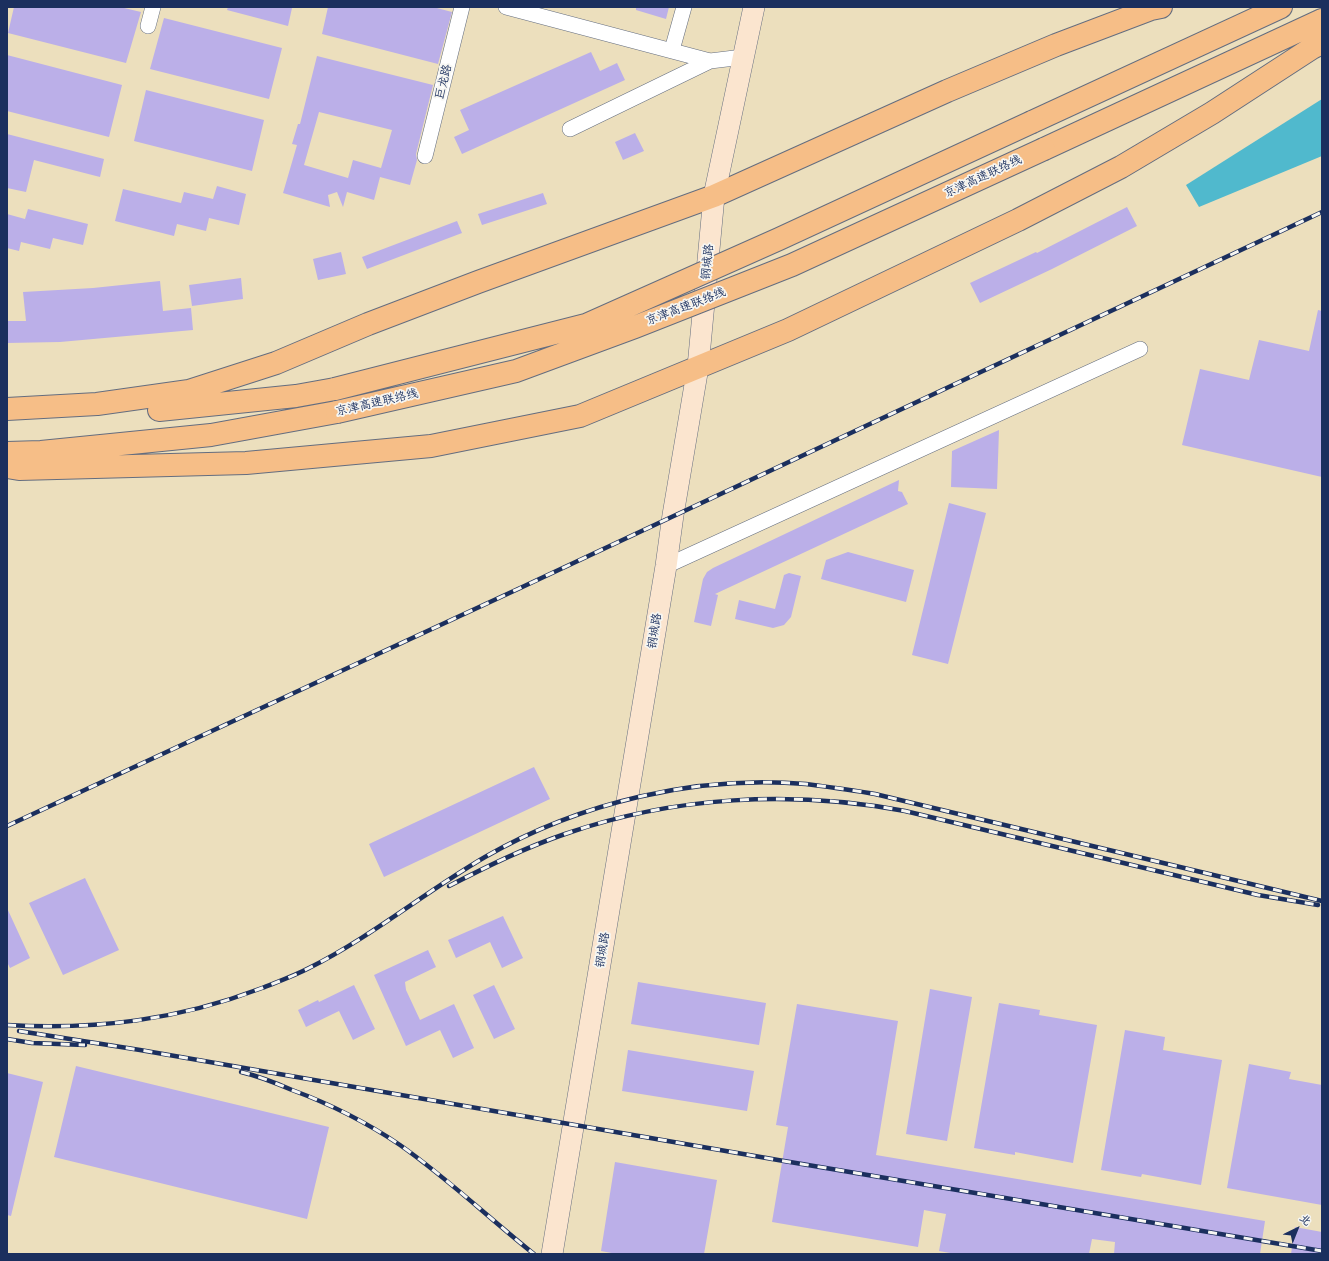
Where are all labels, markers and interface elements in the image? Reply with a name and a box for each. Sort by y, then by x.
street label: 巨龙路 [433,63,455,101]
street label: 京津高速联络线 [942,153,1024,201]
street label: 钢城路 [699,243,717,281]
street label: 京津高速联络线 [644,285,728,329]
street label: 京津高速联络线 [334,387,420,419]
street label: 钢城路 [645,612,665,650]
street label: 钢城路 [593,931,613,969]
north arrow [1277,1209,1317,1249]
text: 北 [1297,1211,1314,1228]

